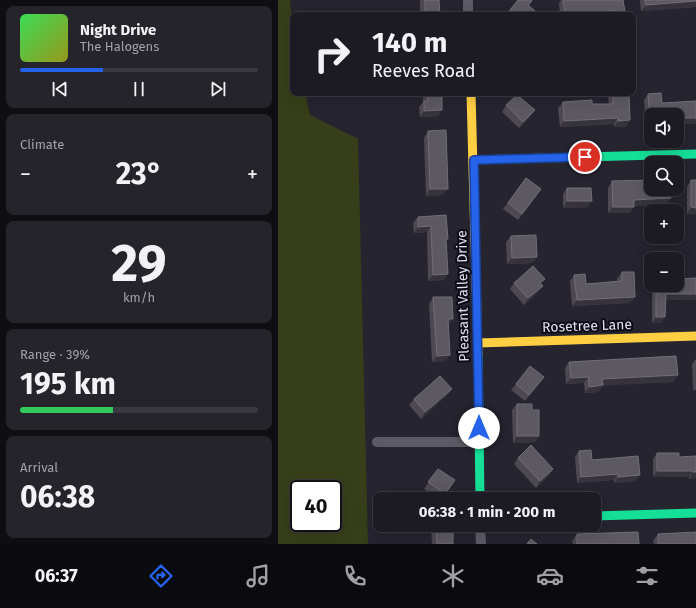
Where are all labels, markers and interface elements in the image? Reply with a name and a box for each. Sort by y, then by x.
text: Night Drive [80,21,156,39]
text: 140 m [372,26,448,59]
icon: right [306,28,358,80]
text: The Halogens [80,39,159,54]
text: Reeves Road [372,60,475,82]
icon: previous [49,78,71,100]
icon: pause [128,78,150,100]
icon: next [207,78,229,100]
map controls [644,108,684,292]
button: sound [644,108,684,148]
text: Climate [20,137,64,152]
pin [568,140,602,174]
icon: arrive [574,146,596,168]
text: 23° [116,156,162,192]
button: search [644,156,684,196]
text: − [20,161,31,188]
text: + [247,161,258,188]
button: + [644,204,684,244]
street label: Pleasant Valley Drive [453,230,473,362]
text: 29 [111,232,167,295]
button: − [644,252,684,292]
text: km/h [123,290,155,305]
street label: Rosetree Lane [542,316,632,336]
text: Range · 39% [20,347,90,362]
text: 195 km [20,366,116,402]
position arrow [458,407,500,449]
text: Arrival [20,460,58,475]
text: 06:38 [20,479,95,515]
speed limit sign: 40 [290,480,342,532]
text: 06:38 · 1 min · 200 m [419,503,555,521]
icon: directions [147,562,175,590]
icon: music [244,562,272,590]
icon: phone [341,562,369,590]
icon: climate [439,562,467,590]
icon: car [536,562,564,590]
icon: filters [633,562,661,590]
text: 06:37 [35,565,78,587]

